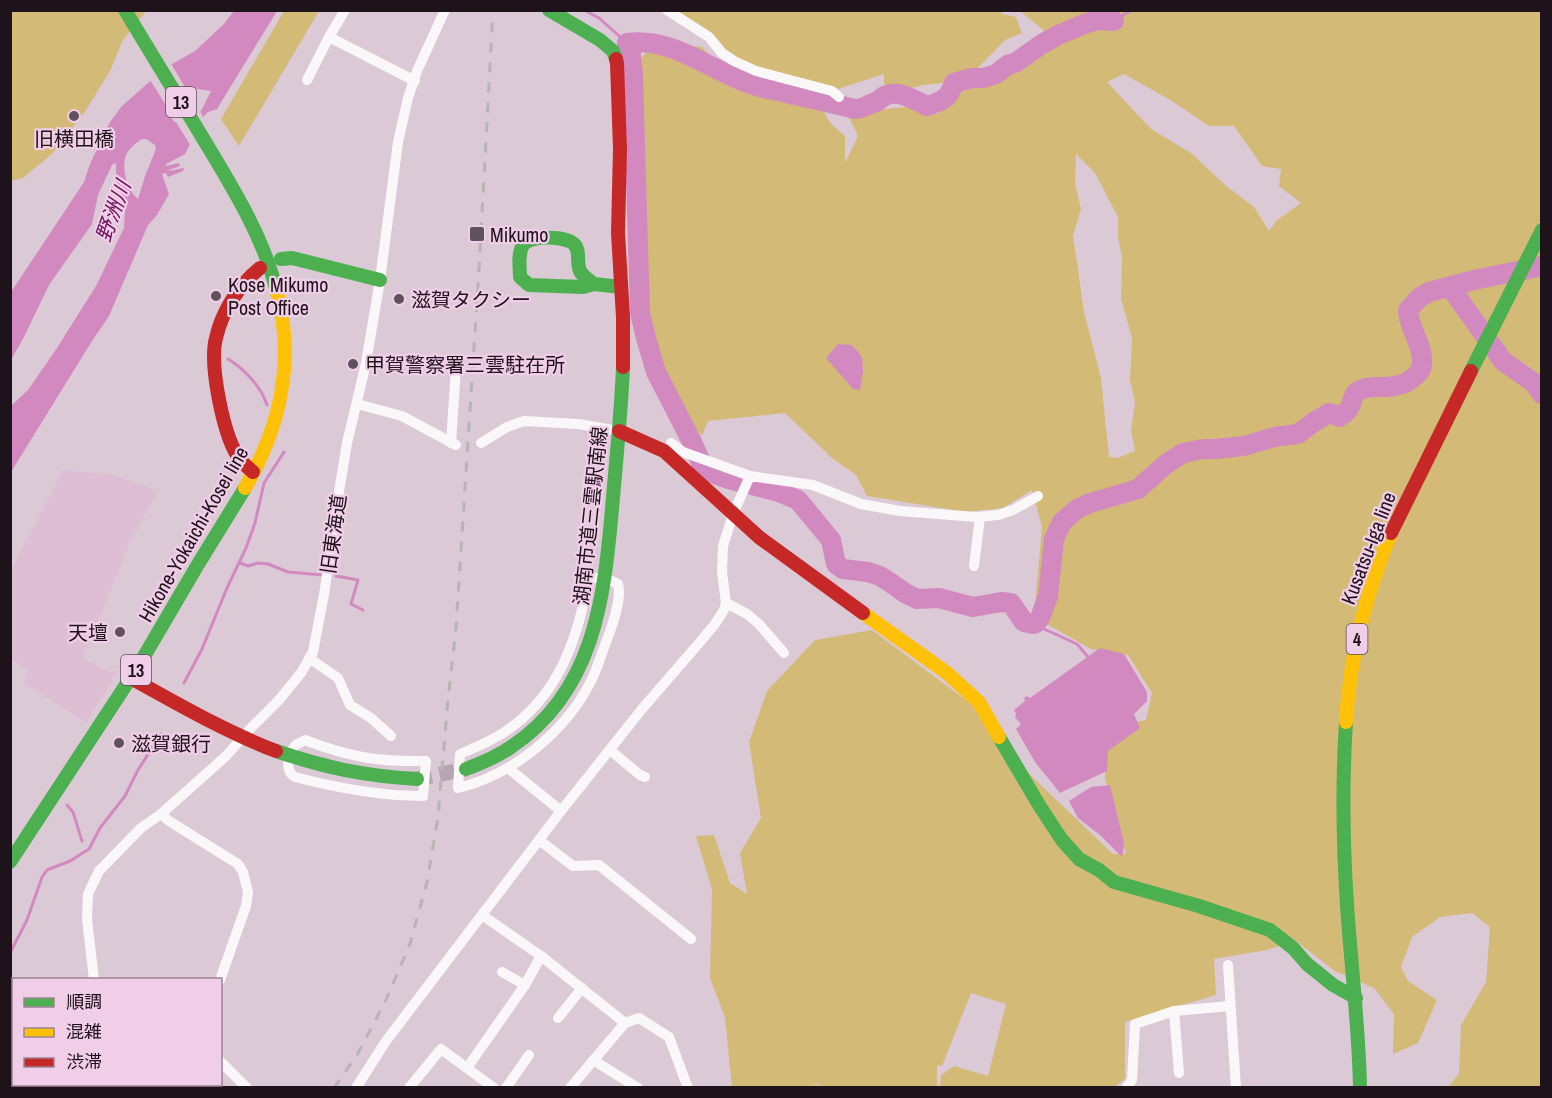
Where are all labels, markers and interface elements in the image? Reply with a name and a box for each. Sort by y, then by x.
road number: 13 [166,87,196,117]
marker: 旧横田橋 [67,109,81,123]
place label: 旧横田橋 [34,125,114,152]
water label: 野洲川 [89,175,138,246]
place label: Mikumo [490,221,548,248]
marker: Mikumo [468,225,486,243]
place label: Kose Mikumo Post Office [228,271,328,321]
place label: 滋賀タクシー [411,286,531,313]
marker: Kose Mikumo Post Office [209,289,223,303]
marker: 滋賀タクシー [392,292,406,306]
place label: 甲賀警察署三雲駐在所 [365,351,565,378]
marker: 甲賀警察署三雲駐在所 [346,357,360,371]
street label: 湖南市道三雲駅南線 [567,425,613,607]
street label: Hikone-Yokaichi-Kosei line [132,441,254,627]
street label: Kusatsu-Iga line [1334,488,1402,608]
street label: 旧東海道 [314,493,352,575]
place label: 天壇 [68,619,108,646]
road number: 4 [1346,624,1368,654]
marker: 天壇 [113,625,127,639]
road number: 13 [121,655,151,685]
place label: 滋賀銀行 [131,730,211,757]
marker: 滋賀銀行 [112,736,126,750]
legend [12,978,222,1086]
text: 順調 [66,989,102,1014]
text: 混雑 [66,1019,102,1044]
text: 渋滞 [66,1049,102,1074]

